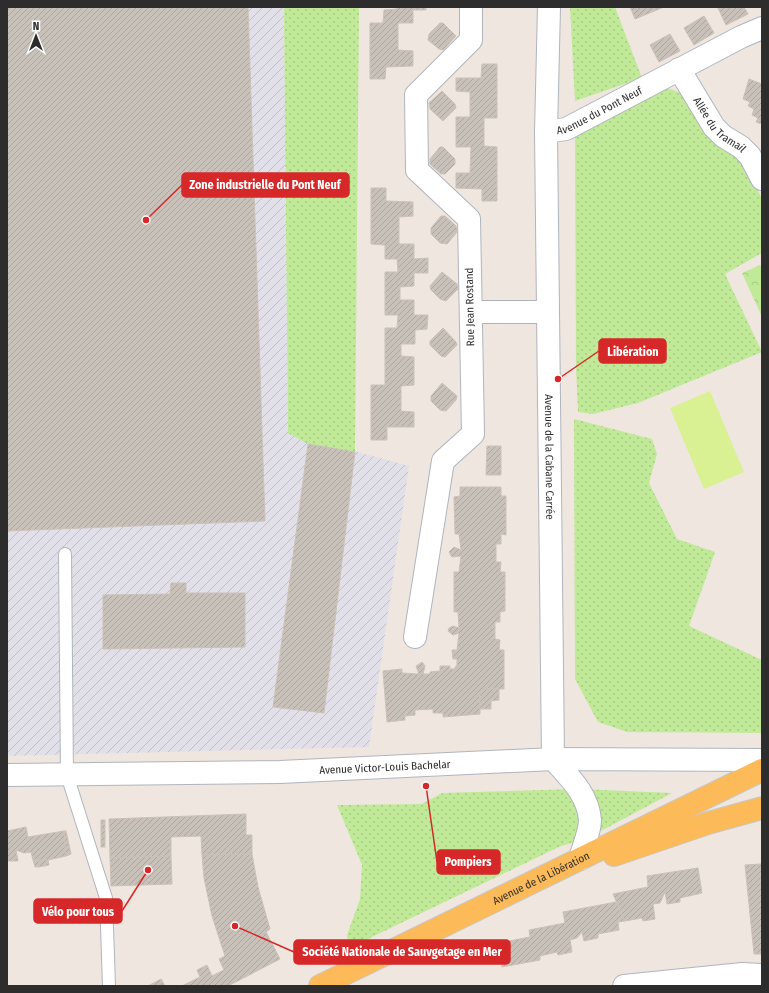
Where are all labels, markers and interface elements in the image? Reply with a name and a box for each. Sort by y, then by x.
north arrow [16,16,56,56]
text: N [33,20,39,33]
street label: Avenue du Pont Neuf [556,83,645,137]
street label: Allée du Tramail [691,95,749,155]
callout: Zone industrielle du Pont Neuf [182,173,349,197]
text: Zone industrielle du Pont Neuf [189,178,342,192]
street label: Rue Jean Rostand [463,267,477,347]
callout: Libération [599,339,666,363]
text: Libération [607,345,659,359]
street label: Avenue de la Cabane Carrée [542,394,557,520]
street label: Avenue Victor-Louis Bachelar [319,757,451,777]
street label: Avenue de la Libération [490,849,592,907]
callout: Pompiers [437,850,500,874]
text: Pompiers [445,855,492,869]
callout: Vélo pour tous [34,899,122,923]
text: Vélo pour tous [41,905,115,919]
callout: Société Nationale de Sauvgetage en Mer [294,940,510,964]
text: Société Nationale de Sauvgetage en Mer [302,945,502,959]

